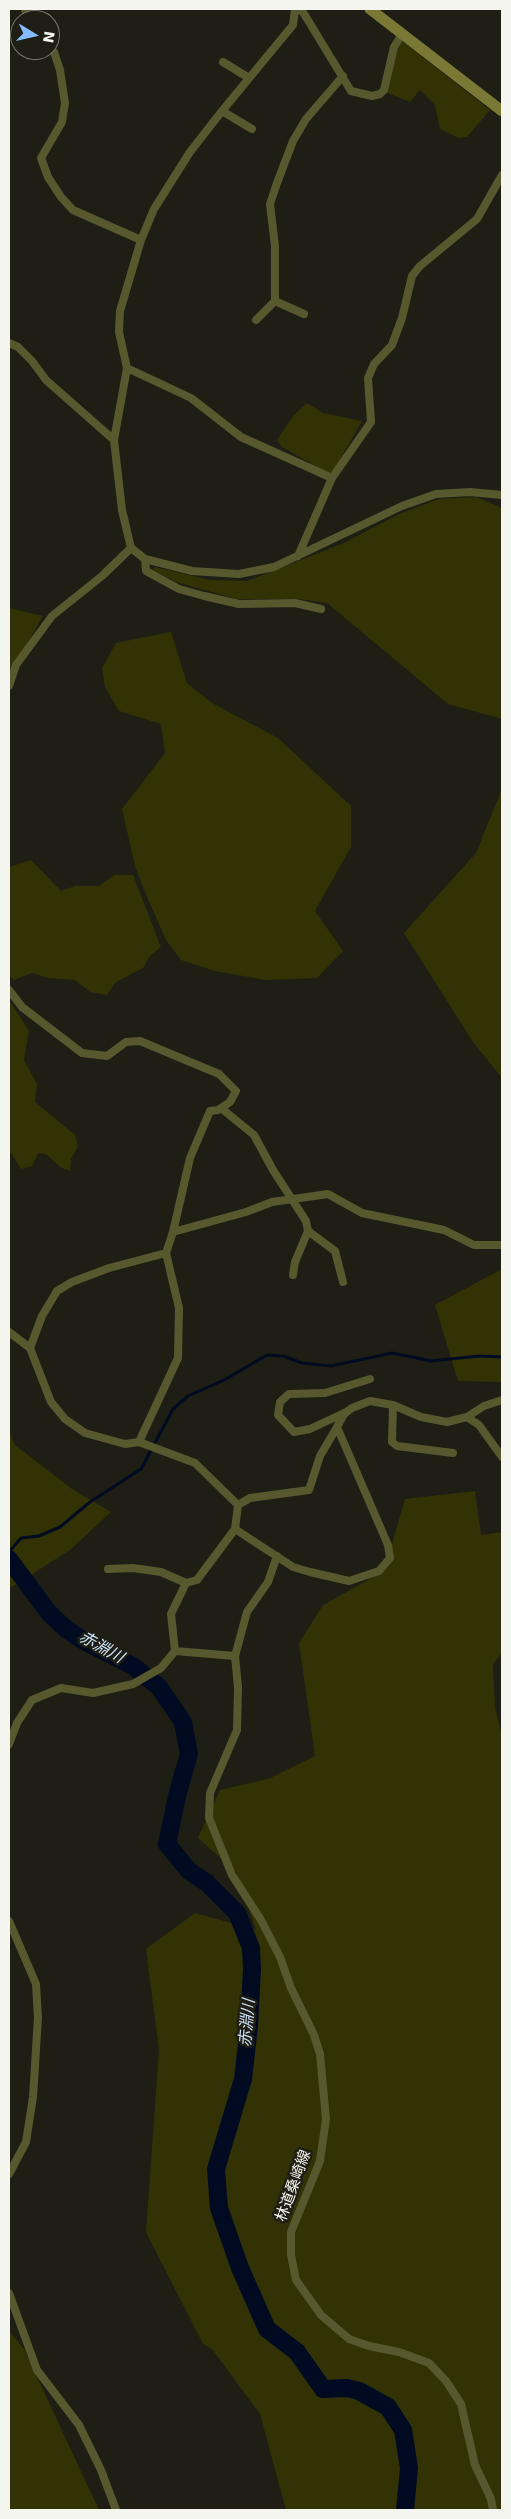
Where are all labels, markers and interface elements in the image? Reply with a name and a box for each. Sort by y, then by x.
north arrow [10,10,60,60]
text: N [40,30,58,44]
water label: 赤淵川 [75,1628,127,1668]
water label: 赤淵川 [236,1998,260,2048]
street label: 林道桑崎線 [273,2148,315,2224]

